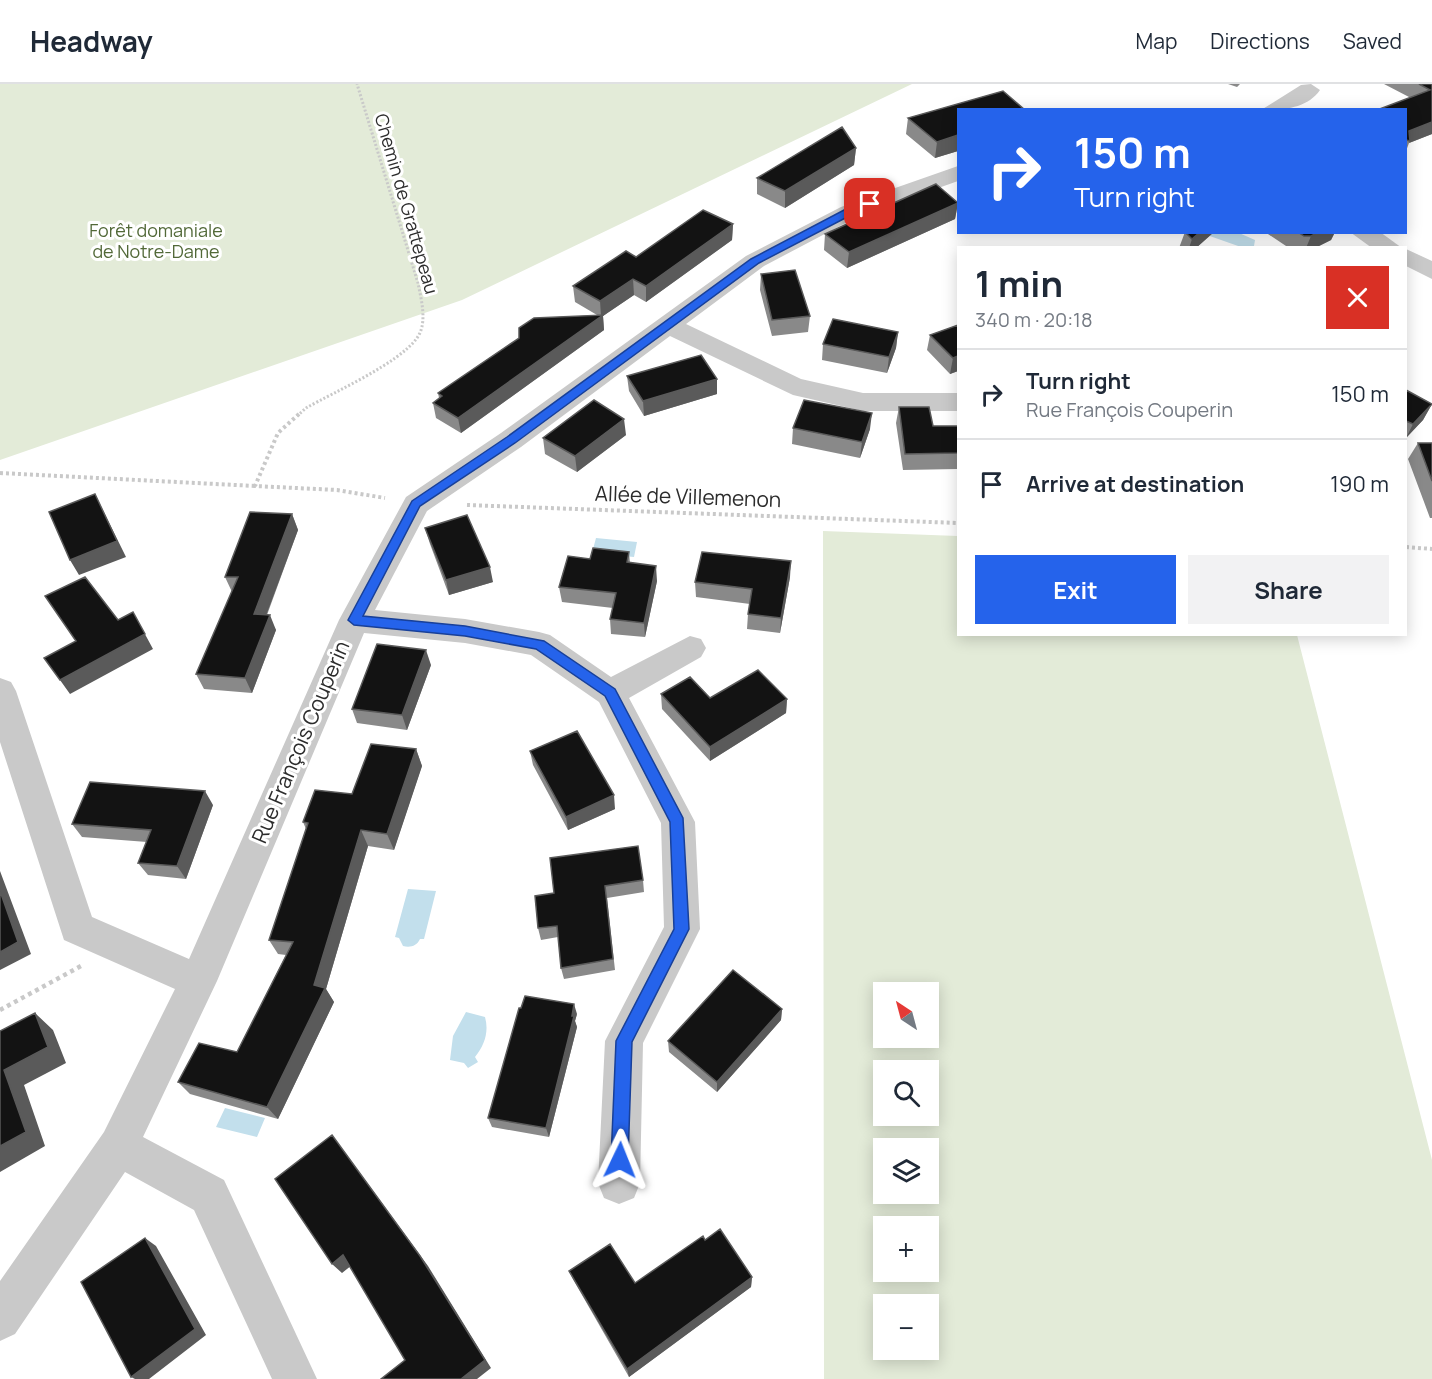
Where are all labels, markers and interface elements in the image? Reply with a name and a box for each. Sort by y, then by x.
text: Headway [30,22,153,60]
text: Map [1136,27,1177,55]
text: Directions [1210,27,1310,55]
text: Saved [1343,27,1402,55]
street label: Chemin de Grattepeau [370,111,444,297]
text: 150 m [1074,123,1191,181]
icon: right [975,132,1053,210]
pin [844,178,895,229]
text: Turn right [1074,178,1195,215]
icon: arrive [853,187,886,220]
park label: Forêt domaniale de Notre-Dame [89,218,223,263]
text: 1 min [975,259,1063,308]
button: close [1326,266,1389,329]
text: 340 m · 20:18 [975,306,1093,333]
text: Turn right [1026,366,1131,396]
icon: right [975,378,1008,411]
text: 150 m [1331,379,1389,409]
text: Rue François Couperin [1026,396,1233,423]
icon: arrive [975,468,1008,501]
text: Arrive at destination [1026,469,1244,499]
text: 190 m [1330,469,1389,499]
street label: Allée de Villemenon [594,479,782,513]
button: Exit [975,555,1176,624]
button: Share [1188,555,1389,624]
street label: Rue François Couperin [245,636,355,847]
north arrow [873,982,939,1048]
map controls [873,982,939,1360]
button: search [873,1060,939,1126]
position arrow [588,1128,652,1192]
button: layers [873,1138,939,1204]
button: + [873,1216,939,1282]
button: − [873,1294,939,1360]

